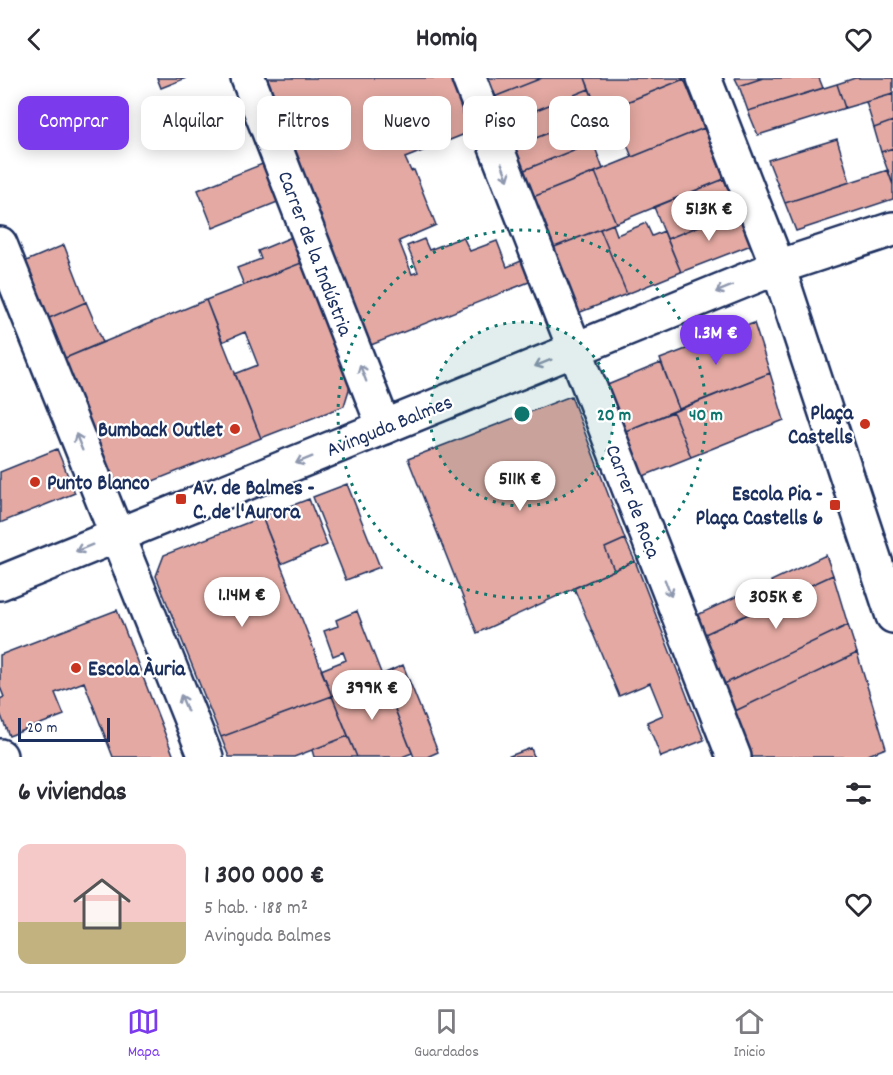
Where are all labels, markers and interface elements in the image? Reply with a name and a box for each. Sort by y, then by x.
text: Homiq [416,20,477,59]
icon: back [18,23,51,56]
icon: heart [842,23,875,56]
chip: Comprar [18,96,129,150]
chip: Alquilar [141,96,245,150]
chip: Filtros [257,96,351,150]
chip: Nuevo [363,96,451,150]
chip: Piso [463,96,537,150]
chip: Casa [549,96,630,150]
one-way arrow [501,162,512,181]
street label: Carrer de la Indústria [268,167,359,342]
pin: 513K € [660,191,758,242]
text: 513K € [685,196,733,224]
one-way arrow [715,285,734,296]
pin: 1.3M € [667,315,765,366]
text: 1.3M € [694,320,738,348]
one-way arrow [534,358,553,369]
one-way arrow [357,364,368,383]
street label: Avinguda Balmes [322,389,458,467]
place label: Plaça Castells [788,400,854,454]
centre of rings [512,404,532,424]
text: 20 m [597,404,631,429]
text: 40 m [689,404,723,429]
place label: Bumback Outlet [98,417,223,447]
marker: Plaça Castells [858,417,872,431]
marker: Bumback Outlet [228,422,242,436]
one-way arrow [73,433,84,452]
street label: Carrer de Roca [596,441,667,564]
one-way arrow [295,455,314,466]
pin: 511K € [471,461,569,512]
text: 511K € [499,466,542,494]
place label: Punto Blanco [47,470,149,500]
marker: Punto Blanco [28,475,42,489]
place label: Av. de Balmes - C. de l'Aurora [193,475,315,529]
place label: Escola Pia - Plaça Castells 6 [696,481,823,535]
marker: Av. de Balmes - C. de l'Aurora [174,492,188,506]
marker: Escola Pia - Plaça Castells 6 [828,498,842,512]
one-way arrow [76,543,94,554]
pin: 1.14M € [187,577,297,628]
one-way arrow [663,578,674,597]
pin: 305K € [727,579,825,630]
text: 1.14M € [218,582,266,610]
text: 305K € [749,584,803,612]
place label: Escola Àuria [88,656,186,686]
marker: Escola Àuria [69,661,83,675]
pin: 399K € [323,670,421,721]
text: 399K € [346,675,398,703]
one-way arrow [178,694,189,713]
scale bar [18,715,110,742]
text: 20 m [27,717,57,740]
text: 6 viviendas [18,775,127,812]
icon: filters [842,777,875,810]
text: 1 300 000 € [204,858,324,895]
icon: home [66,868,138,940]
icon: heart [842,888,875,921]
text: 5 hab. · 188 m² [204,895,308,923]
text: Avinguda Balmes [204,923,331,951]
tab: Mapa [127,1005,160,1064]
tab: Guardados [414,1005,479,1064]
tab: Inicio [733,1005,766,1064]

